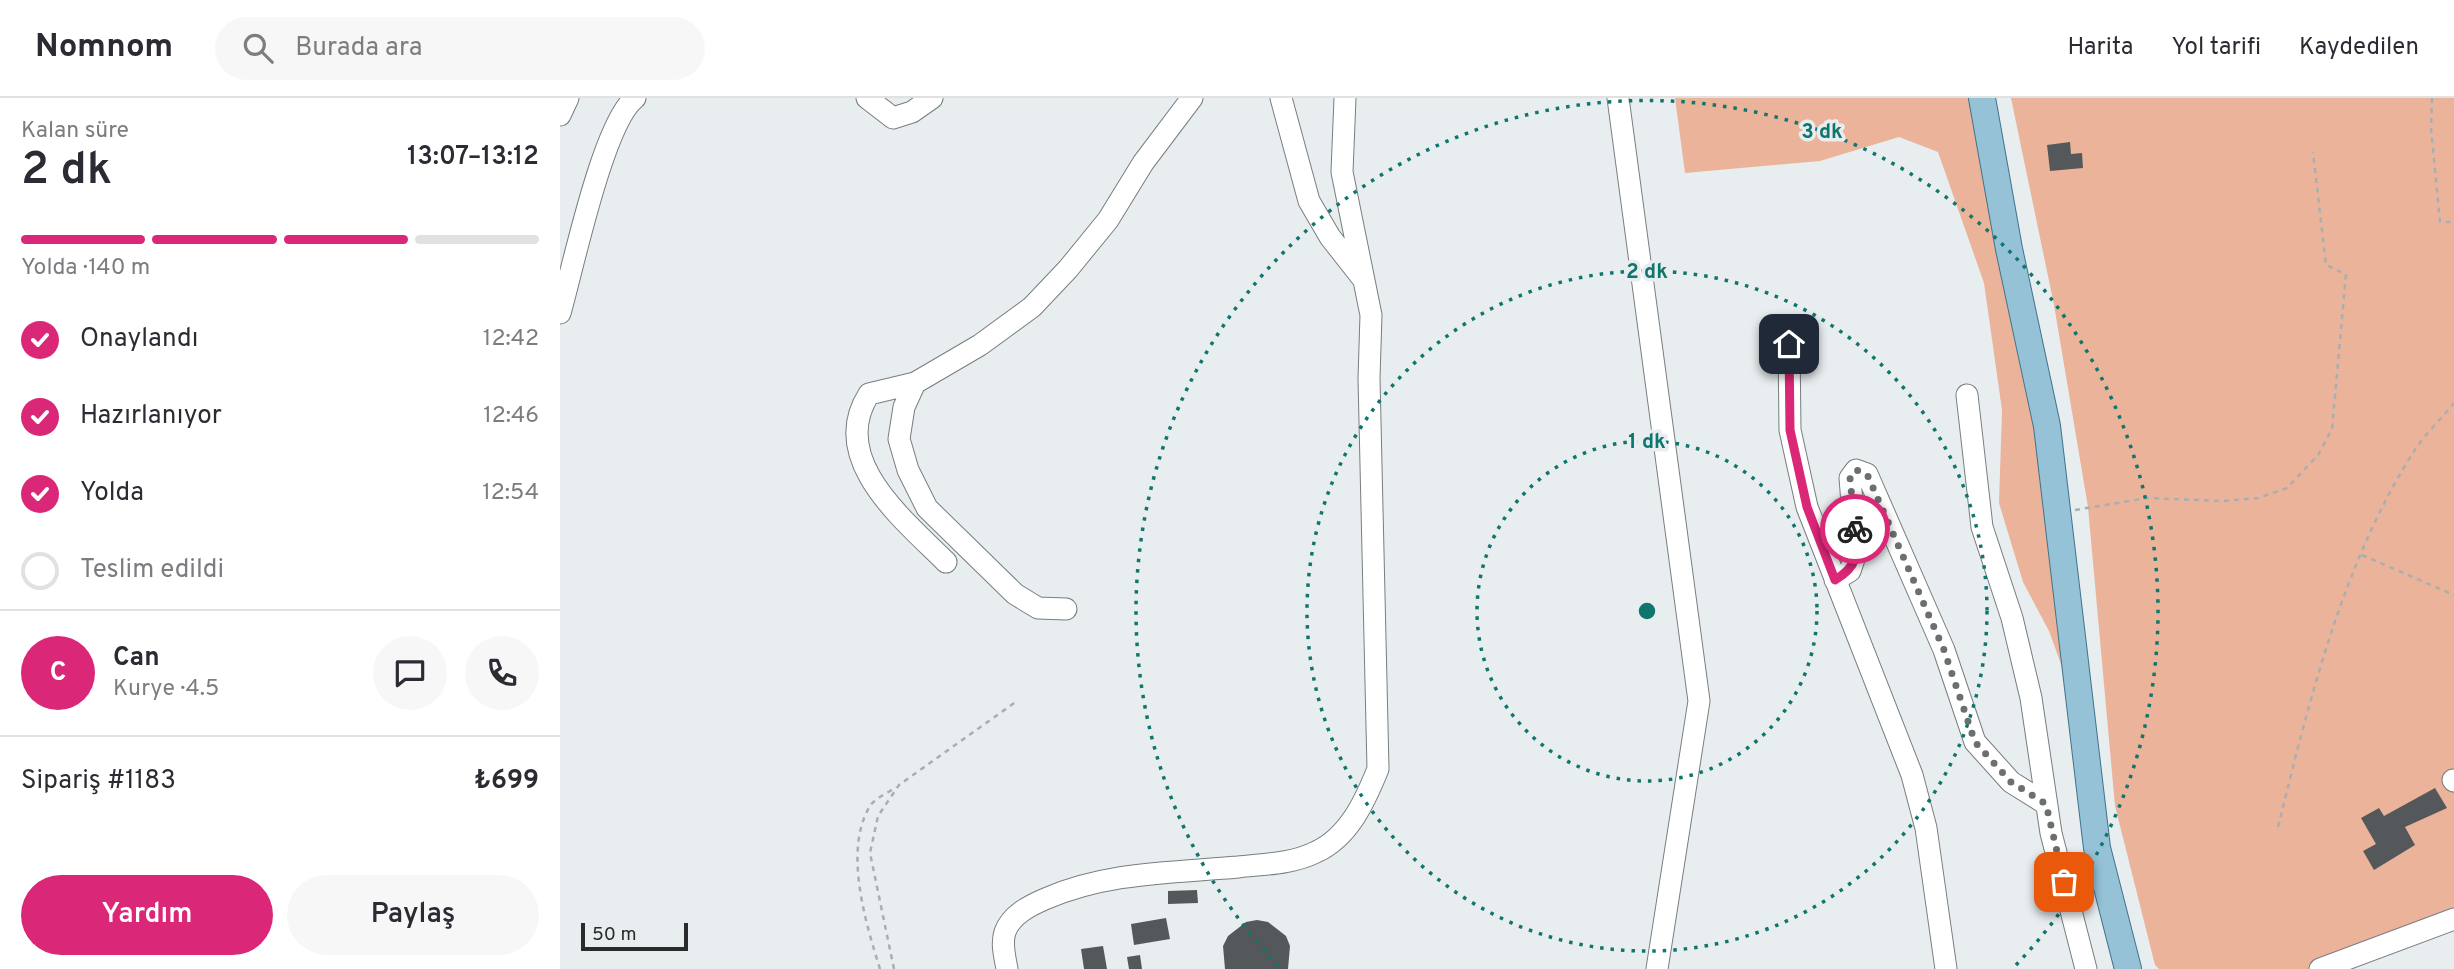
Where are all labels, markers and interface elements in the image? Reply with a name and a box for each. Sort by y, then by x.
search box [215,17,705,80]
text: Nomnom [35,27,173,69]
icon: search [239,29,277,67]
text: Burada ara [295,32,422,65]
text: Harita [2068,33,2133,63]
text: Yol tarifi [2171,33,2261,63]
text: Kaydedilen [2299,33,2419,63]
text: Kalan süre [21,117,129,146]
text: 3 dk [1801,119,1843,146]
text: 13:07–13:12 [407,141,539,174]
text: 2 dk [21,142,112,201]
text: Yolda · 140 m [21,254,150,283]
text: 2 dk [1626,259,1668,286]
pin [1759,314,1819,374]
icon: check [21,321,59,359]
text: Onaylandı [80,323,198,356]
text: 12:42 [483,325,539,354]
icon: home [1770,325,1808,363]
icon: check [21,398,59,436]
text: Hazırlanıyor [80,400,222,433]
text: 12:46 [483,402,539,431]
text: 1 dk [1628,429,1666,456]
icon: check [21,475,59,513]
text: Yolda [80,477,144,510]
text: 12:54 [482,479,539,508]
courier [1820,494,1890,564]
icon: bike [1836,510,1874,548]
text: Teslim edildi [80,554,224,587]
centre of rings [1635,599,1659,623]
button: chat [373,636,447,710]
button: phone [465,636,539,710]
text: Can [113,642,160,675]
text: C [50,657,66,690]
text: Kurye · 4.5 [113,675,219,704]
text: Sipariş #1183 [21,765,176,798]
text: ₺699 [474,765,539,798]
pin [2034,852,2094,912]
icon: bag [2045,863,2083,901]
button: Yardım [21,875,273,955]
button: Paylaş [287,875,539,955]
scale bar [581,920,688,952]
text: 50 m [592,923,637,947]

